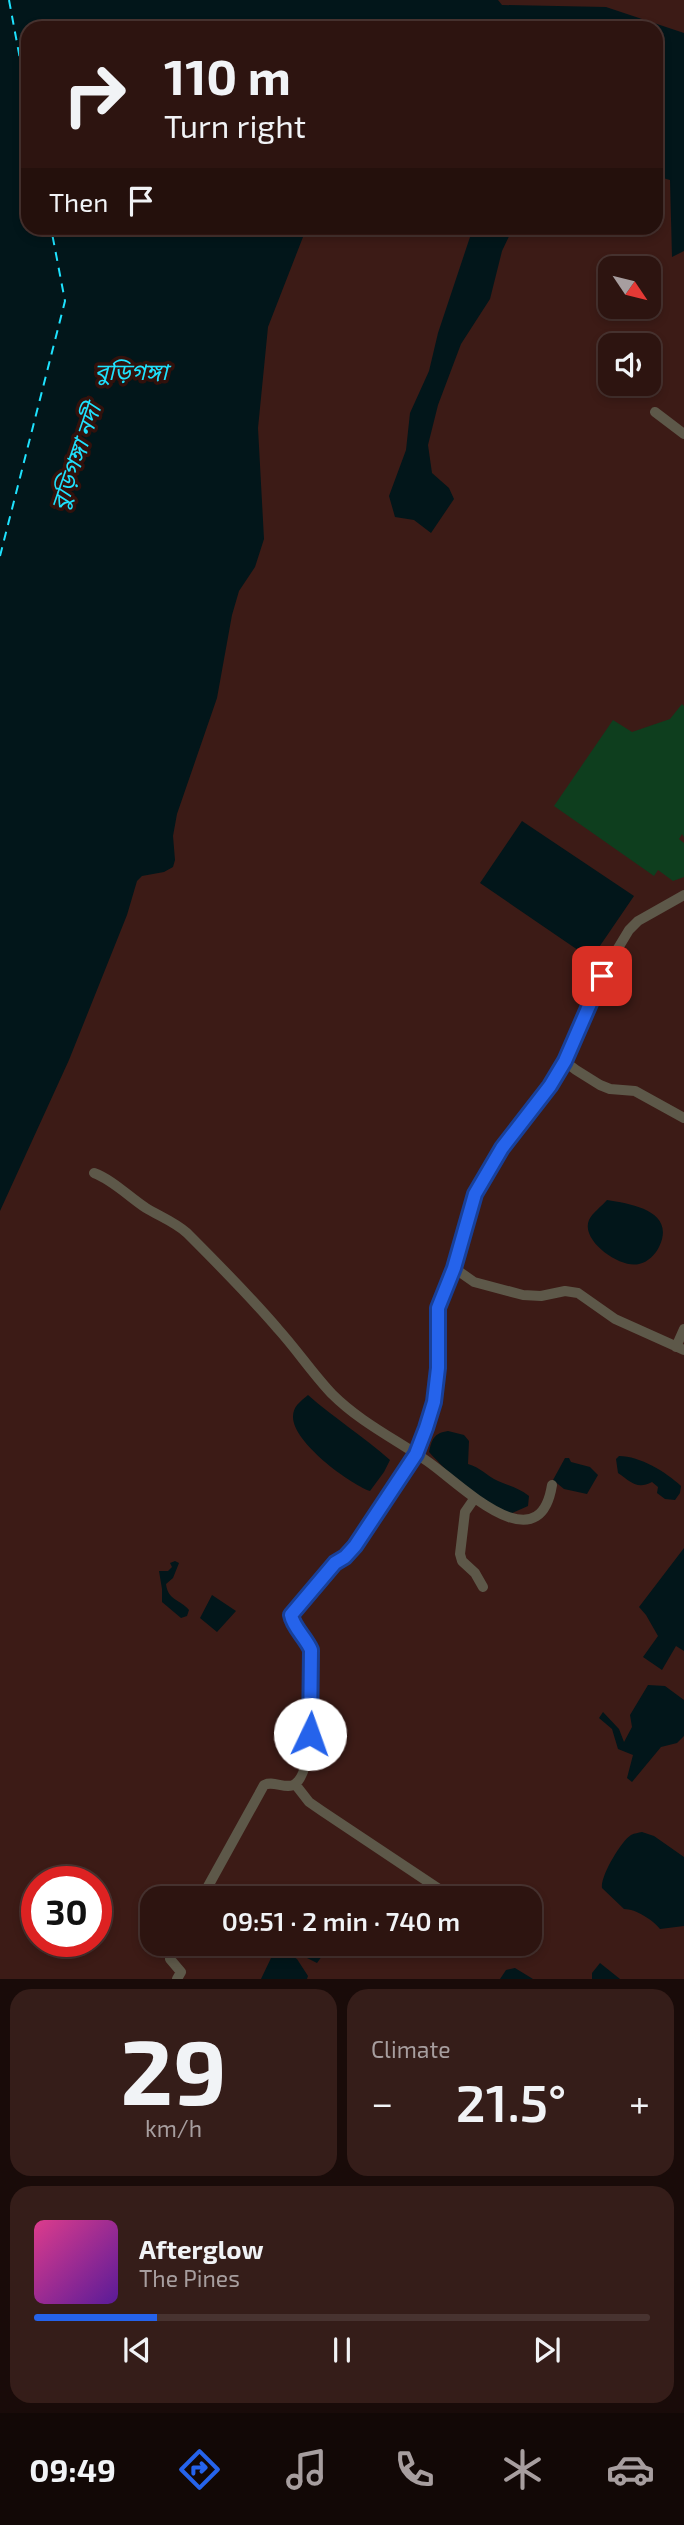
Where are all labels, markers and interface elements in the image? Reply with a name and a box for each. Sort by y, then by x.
text: 110 m [164,46,291,105]
icon: right [49,49,140,140]
text: Turn right [164,106,306,144]
icon: arrive [122,182,160,220]
text: Then [49,186,108,217]
north arrow [598,256,662,318]
map controls [598,256,661,396]
button: sound [598,333,661,396]
water label: বুড়িগঙ্গা [94,357,171,386]
water label: বুড়িগঙ্গা নদী [44,396,108,514]
pin [572,946,632,1006]
icon: arrive [583,957,621,995]
position arrow [273,1697,347,1771]
speed limit sign: 30 [21,1866,112,1957]
text: 09:51 · 2 min · 740 m [222,1905,460,1936]
text: 29 [120,2014,227,2123]
text: Climate [371,2035,451,2063]
text: 21.5° [456,2070,566,2132]
text: − [371,2079,393,2125]
text: + [629,2079,650,2125]
text: km/h [145,2114,202,2142]
text: Afterglow [139,2233,264,2264]
text: The Pines [139,2264,240,2292]
icon: previous [118,2331,156,2369]
icon: pause [323,2331,361,2369]
icon: next [528,2331,566,2369]
icon: directions [175,2445,224,2494]
icon: music [282,2445,331,2494]
icon: phone [390,2445,439,2494]
icon: climate [498,2445,547,2494]
icon: car [606,2445,655,2494]
text: 09:49 [29,2450,116,2488]

